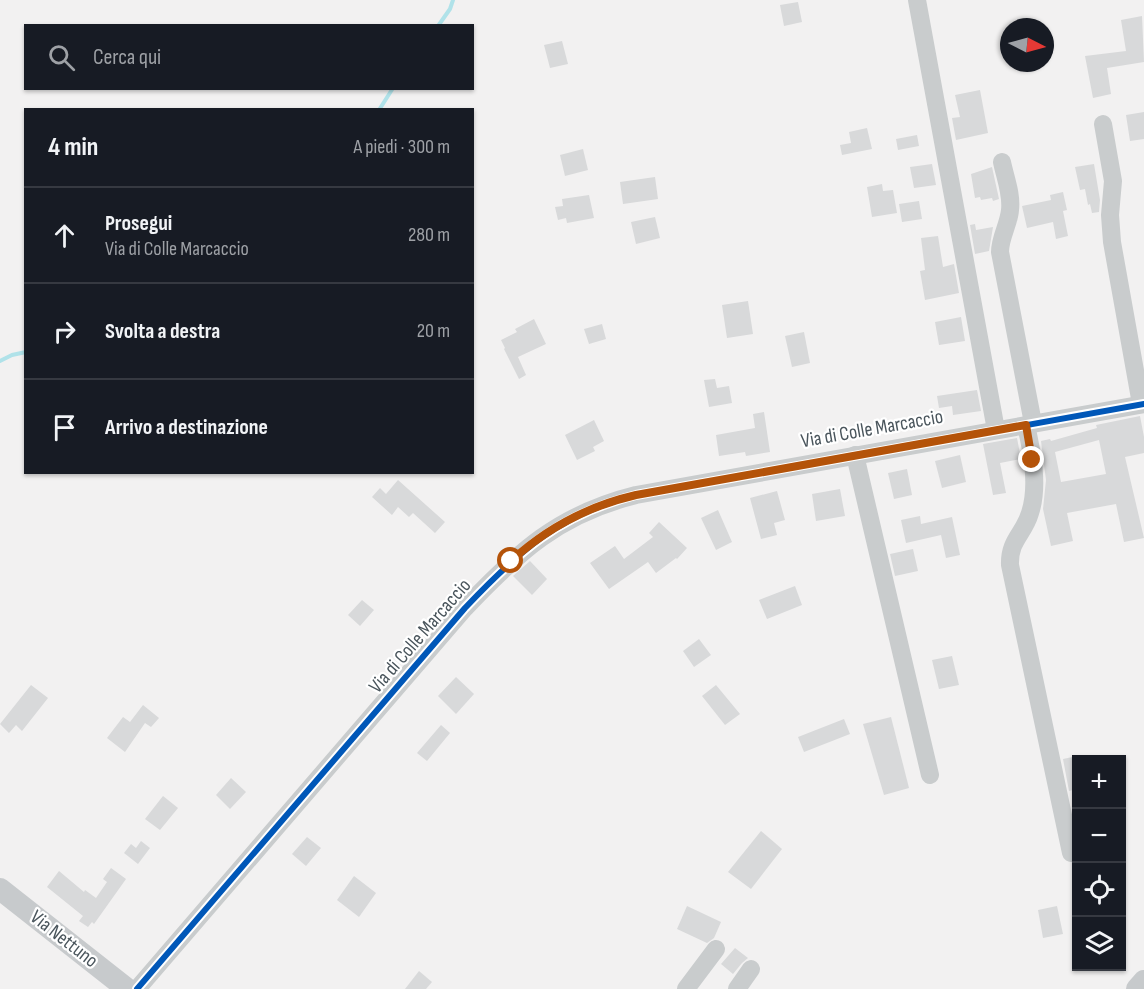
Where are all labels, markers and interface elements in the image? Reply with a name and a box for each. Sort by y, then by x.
north arrow [1000,18,1054,72]
search box [24,24,474,90]
icon: search [45,41,78,74]
text: Cerca qui [93,44,161,71]
text: 4 min [48,132,98,163]
text: A piedi · 300 m [354,135,450,159]
text: Prosegui [105,210,172,237]
icon: ahead [48,219,81,252]
text: 280 m [408,223,450,247]
text: Via di Colle Marcaccio [105,237,249,261]
icon: right [48,315,81,348]
text: Svolta a destra [105,318,220,345]
text: 20 m [417,319,450,343]
street label: Via di Colle Marcaccio [799,405,945,453]
icon: arrive [48,411,81,444]
text: Arrivo a destinazione [105,414,268,441]
route end [1018,446,1044,472]
route start [497,547,523,573]
street label: Via di Colle Marcaccio [364,574,476,698]
map controls [1072,755,1126,971]
button: + [1072,755,1126,809]
button: − [1072,809,1126,863]
button: locate [1072,863,1126,917]
street label: Via Nettuno [25,905,103,973]
button: layers [1072,917,1126,971]

